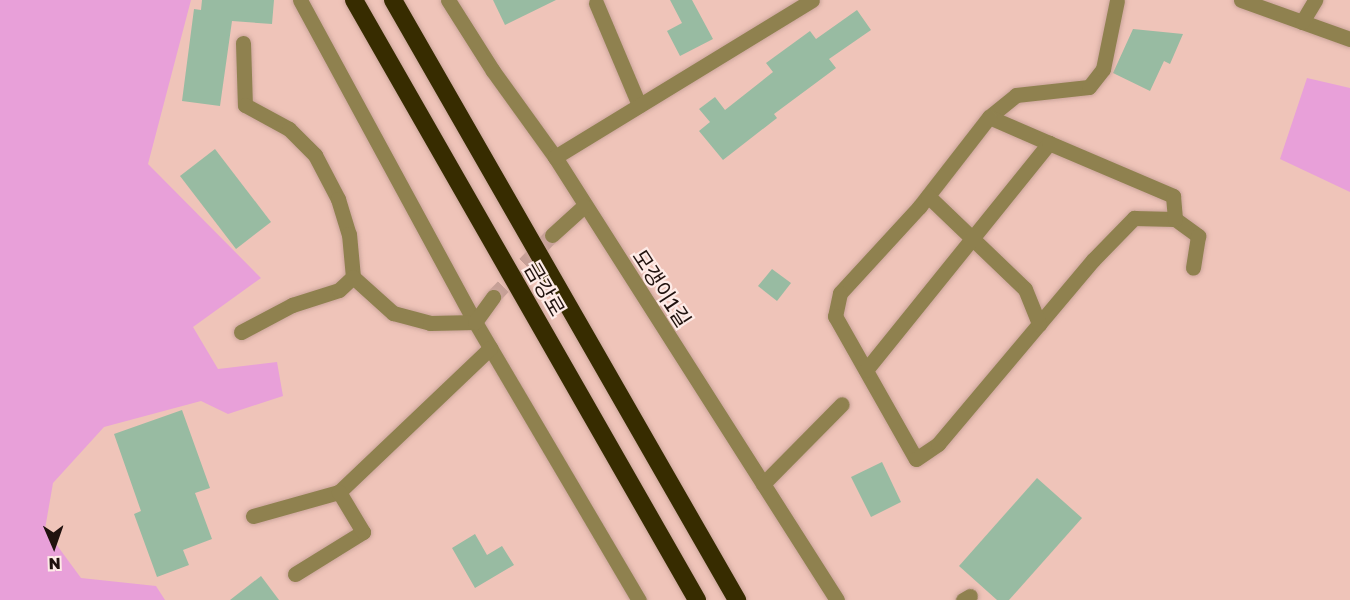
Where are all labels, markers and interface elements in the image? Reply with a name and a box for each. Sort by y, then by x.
street label: 모갱이1길 [628,244,696,332]
street label: 금강로 [520,258,570,320]
north arrow [24,516,84,576]
text: N [48,554,61,574]

